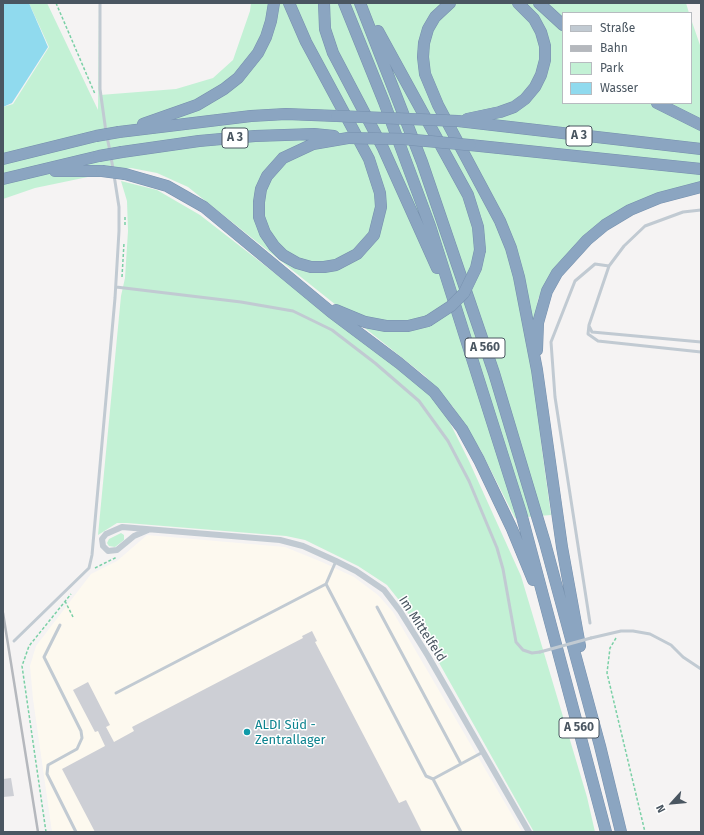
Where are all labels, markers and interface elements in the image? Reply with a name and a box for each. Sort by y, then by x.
legend [562,12,692,104]
text: Straße [600,21,635,35]
text: Bahn [600,41,628,55]
text: Park [600,61,624,75]
text: Wasser [600,81,638,95]
road number: A 3 [566,126,592,146]
road number: A 3 [222,128,248,148]
road number: A 560 [465,338,505,358]
street label: Im Mittelfeld [395,593,449,665]
place label: ALDI Süd - Zentrallager [255,717,326,748]
road number: A 560 [559,718,599,738]
marker: ALDI Süd - Zentrallager [242,727,252,737]
north arrow [652,783,692,823]
text: N [653,802,668,815]

